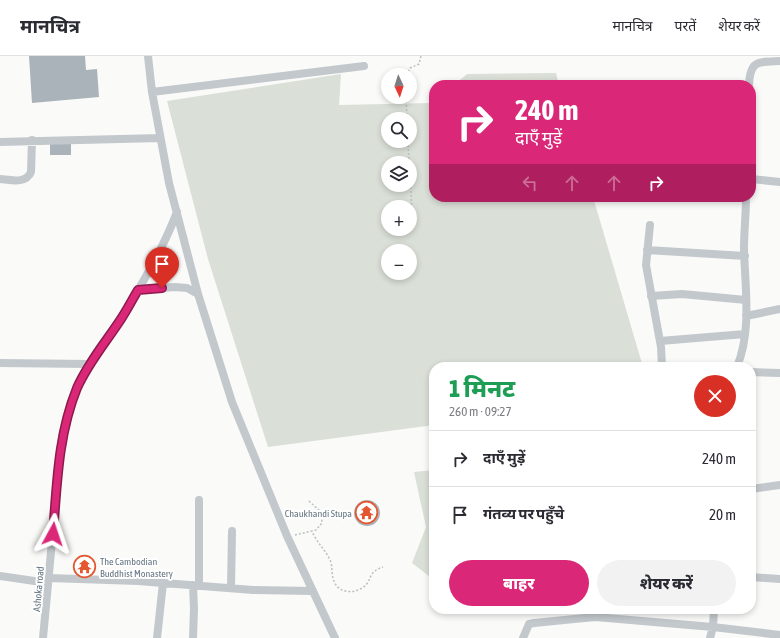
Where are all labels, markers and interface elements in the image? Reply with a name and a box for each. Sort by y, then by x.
text: मानचित्र [20,15,80,37]
text: मानचित्र [613,18,653,34]
text: परतें [675,18,696,34]
text: शेयर करें [718,18,760,34]
north arrow [381,68,417,104]
map controls [381,68,417,280]
text: 240 m [515,94,578,126]
icon: right [449,96,501,148]
button: search [381,112,417,148]
text: दाएँ मुड़ें [515,127,562,148]
button: layers [381,156,417,192]
icon: left [519,172,541,194]
icon: ahead [561,172,583,194]
icon: ahead [603,172,625,194]
icon: right [645,172,667,194]
button: + [381,200,417,236]
button: − [381,244,417,280]
pin [145,247,179,288]
icon: arrive [151,253,173,275]
text: 1 मिनट [449,375,515,402]
button: close [694,375,736,417]
text: 260 m · 09:27 [449,404,512,419]
icon: right [449,448,471,470]
text: दाएँ मुड़ें [483,449,525,466]
text: 240 m [702,450,736,467]
temple icon: Chaukhandi Stupa [354,500,380,526]
icon: arrive [449,504,471,526]
text: गंतव्य पर पहुँचे [483,505,564,522]
text: 20 m [709,506,736,523]
place label: Chaukhandi Stupa [285,508,352,519]
position arrow [32,513,74,555]
temple icon: The Cambodian Buddhist Monastery [72,554,98,580]
place label: The Cambodian Buddhist Monastery [100,556,173,579]
button: बाहर [449,560,589,606]
button: शेयर करें [597,560,736,606]
street label: Ashoka road [31,566,46,612]

